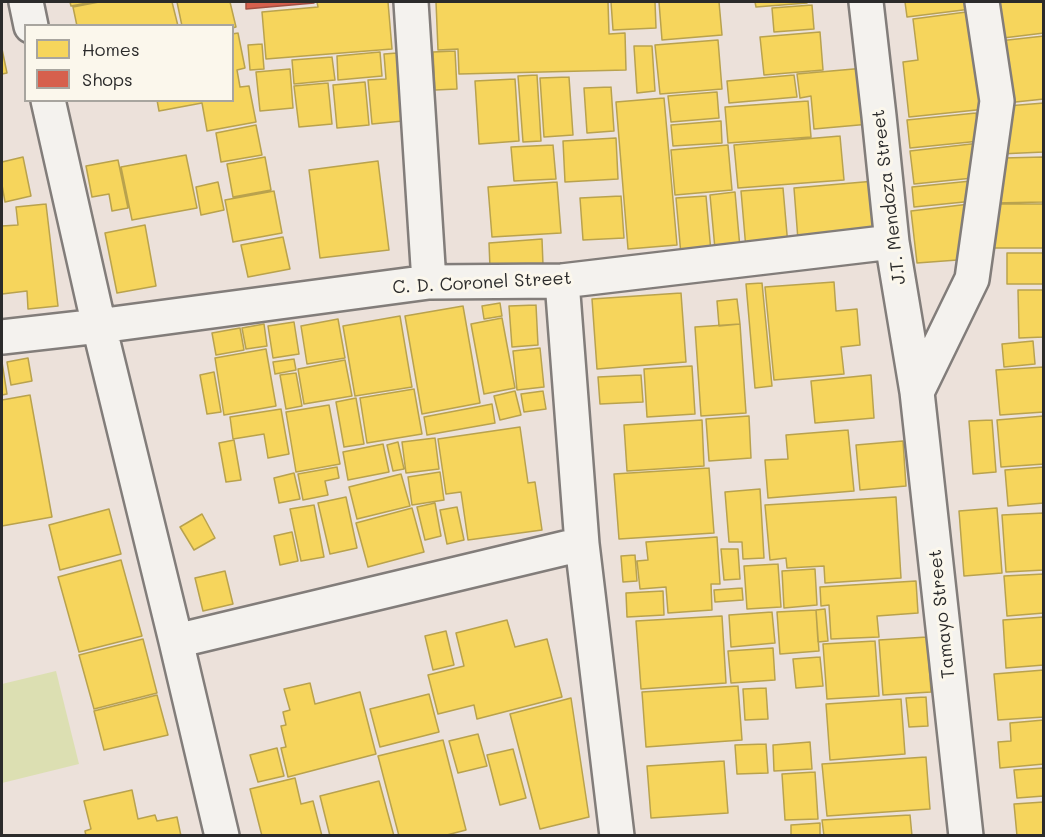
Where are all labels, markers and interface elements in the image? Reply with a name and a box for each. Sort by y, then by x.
legend [24,24,234,102]
text: Homes [82,37,140,61]
text: Shops [82,67,133,91]
street label: J.T. Mendoza Street [868,108,910,286]
street label: C. D. Coronel Street [392,268,572,298]
street label: Tamayo Street [924,548,960,680]

